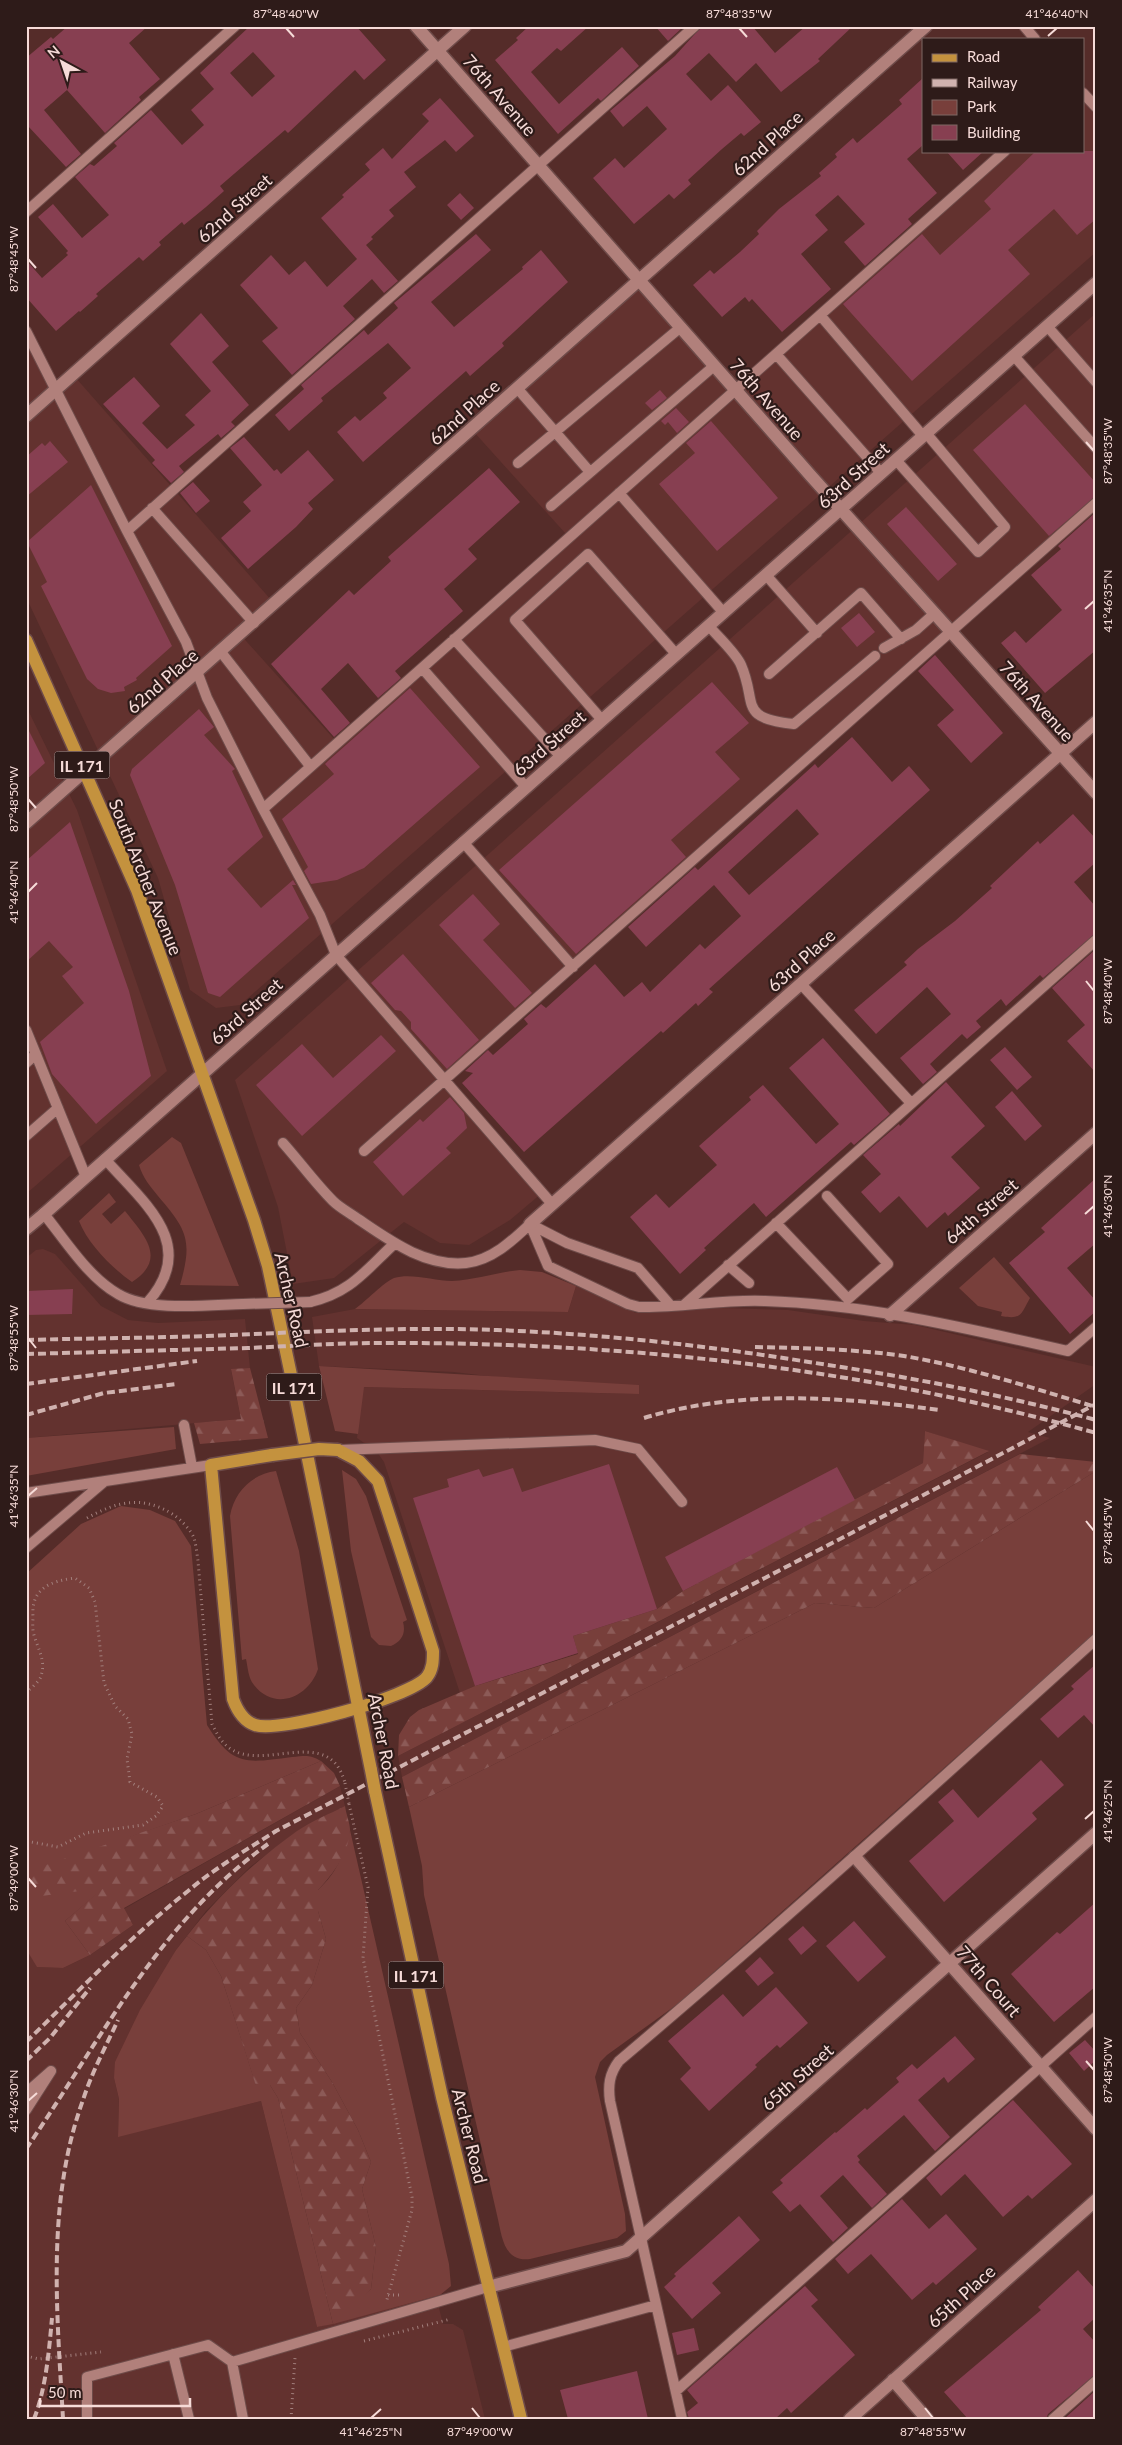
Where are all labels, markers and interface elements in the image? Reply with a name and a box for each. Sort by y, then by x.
text: 87°48'40"W [253,6,320,21]
text: 87°48'35"W [706,6,773,21]
text: 41°46'40"N [1026,6,1088,21]
north arrow [38,38,88,88]
legend [922,38,1084,152]
text: N [44,42,63,62]
text: Road [967,47,1000,65]
street label: 76th Avenue [459,50,541,140]
text: Railway [967,73,1018,91]
text: Park [967,97,997,115]
street label: 62nd Place [727,106,807,180]
text: Building [967,123,1020,141]
street label: 62nd Street [192,168,276,247]
text: 87°48'45"W [6,225,21,292]
street label: 76th Avenue [726,354,808,444]
street label: 62nd Place [424,375,504,449]
text: 87°48'35"W [1100,417,1115,484]
street label: 63rd Street [813,437,894,513]
text: 41°46'35"N [1100,570,1115,632]
street label: 62nd Place [122,644,202,718]
street label: 76th Avenue [995,656,1079,746]
street label: 63rd Street [508,705,590,781]
road number: IL 171 [54,752,110,778]
text: 87°48'50"W [6,765,21,832]
street label: South Archer Avenue [105,796,187,958]
text: 41°46'40"N [6,861,21,923]
street label: 63rd Place [763,924,839,996]
text: 87°48'40"W [1100,957,1115,1024]
street label: 63rd Street [206,973,287,1049]
street label: 64th Street [940,1173,1022,1249]
text: 41°46'30"N [1100,1175,1115,1237]
street label: Archer Road [270,1250,314,1350]
text: 87°48'55"W [6,1304,21,1371]
road number: IL 171 [266,1374,322,1400]
text: 41°46'35"N [6,1465,21,1527]
text: 87°48'45"W [1100,1497,1115,1564]
street label: Archer Road [364,1691,404,1791]
text: 41°46'25"N [1100,1780,1115,1842]
text: 87°49'00"W [6,1844,21,1911]
street label: 77th Court [952,1941,1026,2021]
road number: IL 171 [388,1962,444,1988]
text: 87°48'50"W [1100,2036,1115,2103]
street label: 65th Street [756,2039,838,2115]
text: 41°46'30"N [6,2070,21,2132]
street label: Archer Road [448,2086,492,2186]
street label: 65th Place [922,2260,1000,2332]
scale bar [40,2375,190,2407]
text: 50 m [48,2383,82,2401]
text: 41°46'25"N [340,2424,402,2439]
text: 87°49'00"W [447,2424,514,2439]
text: 87°48'55"W [900,2424,967,2439]

